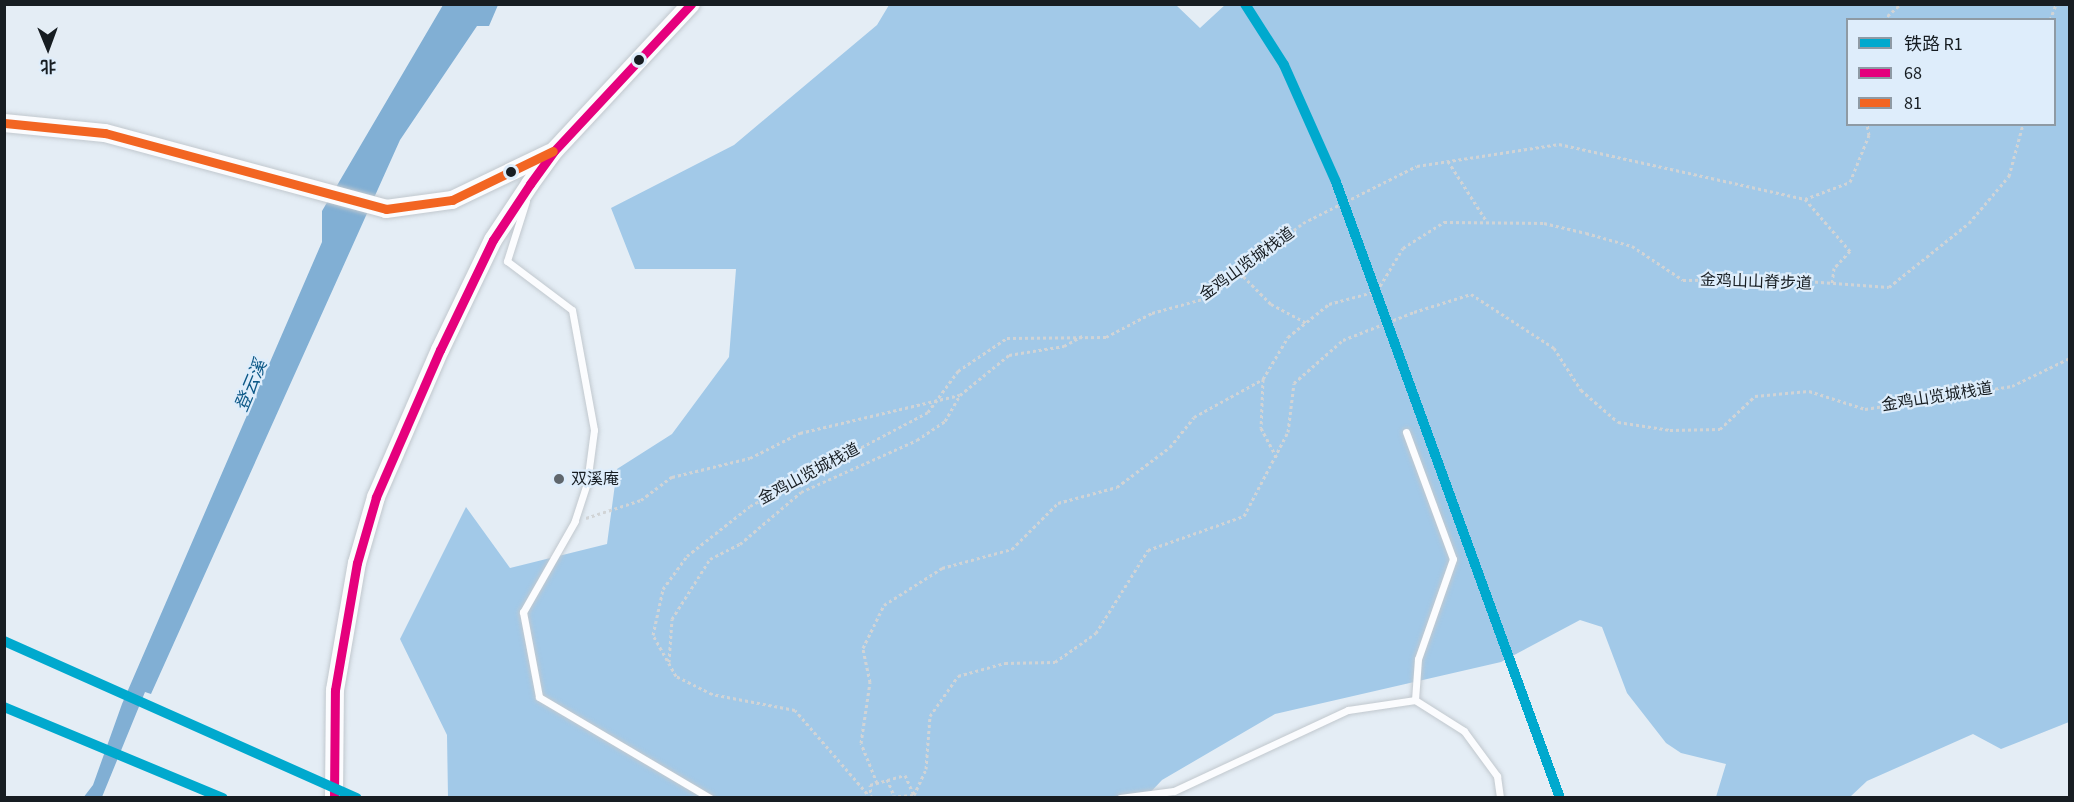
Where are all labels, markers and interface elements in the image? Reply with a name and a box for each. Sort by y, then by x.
north arrow [18,18,78,78]
legend [1846,18,2056,126]
text: 铁路 R1 [1904,32,1963,57]
unlabelled marker [633,54,645,66]
text: 北 [40,55,57,77]
text: 68 [1904,61,1922,86]
text: 81 [1904,91,1922,116]
unlabelled marker [505,166,517,178]
street label: 金鸡山览城栈道 [1196,223,1298,305]
street label: 金鸡山山脊步道 [1700,270,1812,294]
water label: 登云溪 [232,357,272,415]
street label: 金鸡山览城栈道 [1880,379,1994,415]
street label: 金鸡山览城栈道 [755,439,863,509]
place label: 双溪庵 [571,469,619,489]
marker: 双溪庵 [552,472,566,486]

